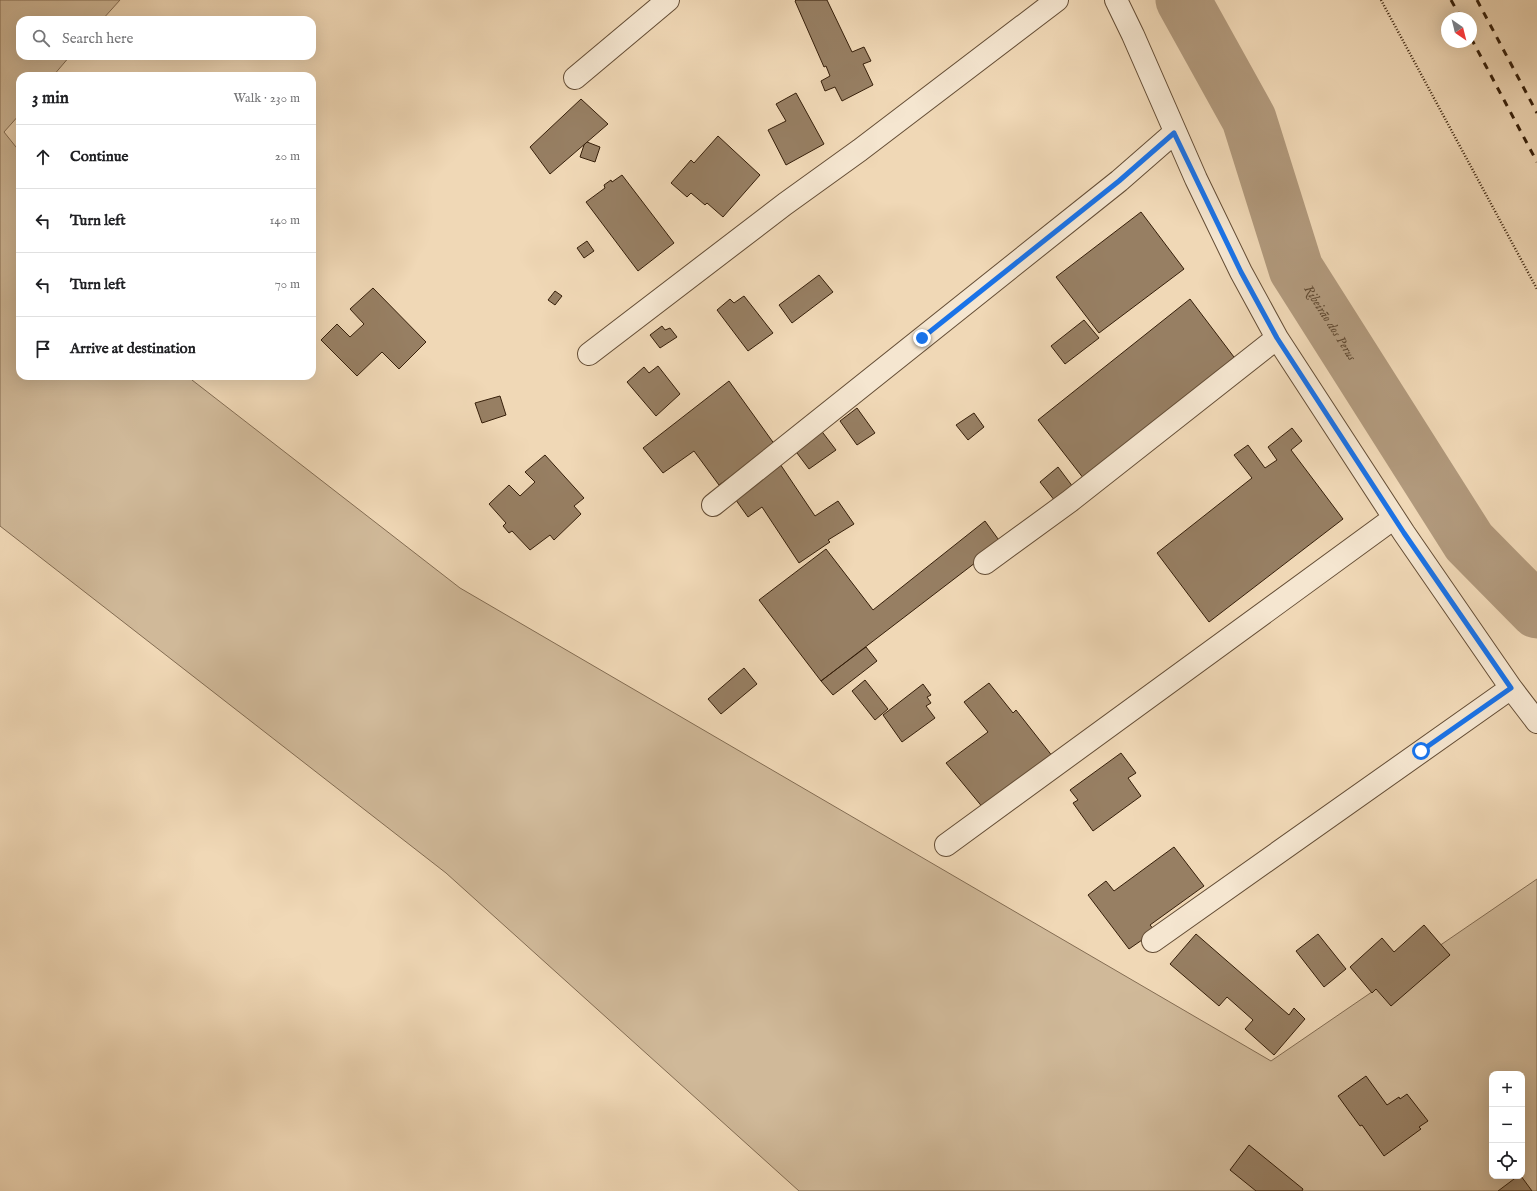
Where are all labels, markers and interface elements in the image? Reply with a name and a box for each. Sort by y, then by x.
north arrow [1441,12,1477,48]
search box [16,16,316,60]
icon: search [30,27,52,49]
text: Search here [62,29,133,48]
text: 3 min [32,88,69,109]
text: Walk · 230 m [234,90,300,107]
icon: ahead [32,146,54,168]
text: Continue [70,147,128,166]
text: 20 m [275,148,300,165]
icon: left [32,210,54,232]
text: Turn left [70,211,126,230]
text: 140 m [270,212,300,229]
icon: left [32,274,54,296]
text: Turn left [70,275,126,294]
text: 70 m [275,276,300,293]
water label: Ribeirão dos Perus [1300,282,1360,364]
route end [913,329,931,347]
icon: arrive [32,338,54,360]
text: Arrive at destination [70,339,196,358]
route start [1412,742,1430,760]
map controls [1489,1071,1525,1179]
button: + [1489,1071,1525,1107]
button: − [1489,1107,1525,1143]
button: locate [1489,1143,1525,1179]

